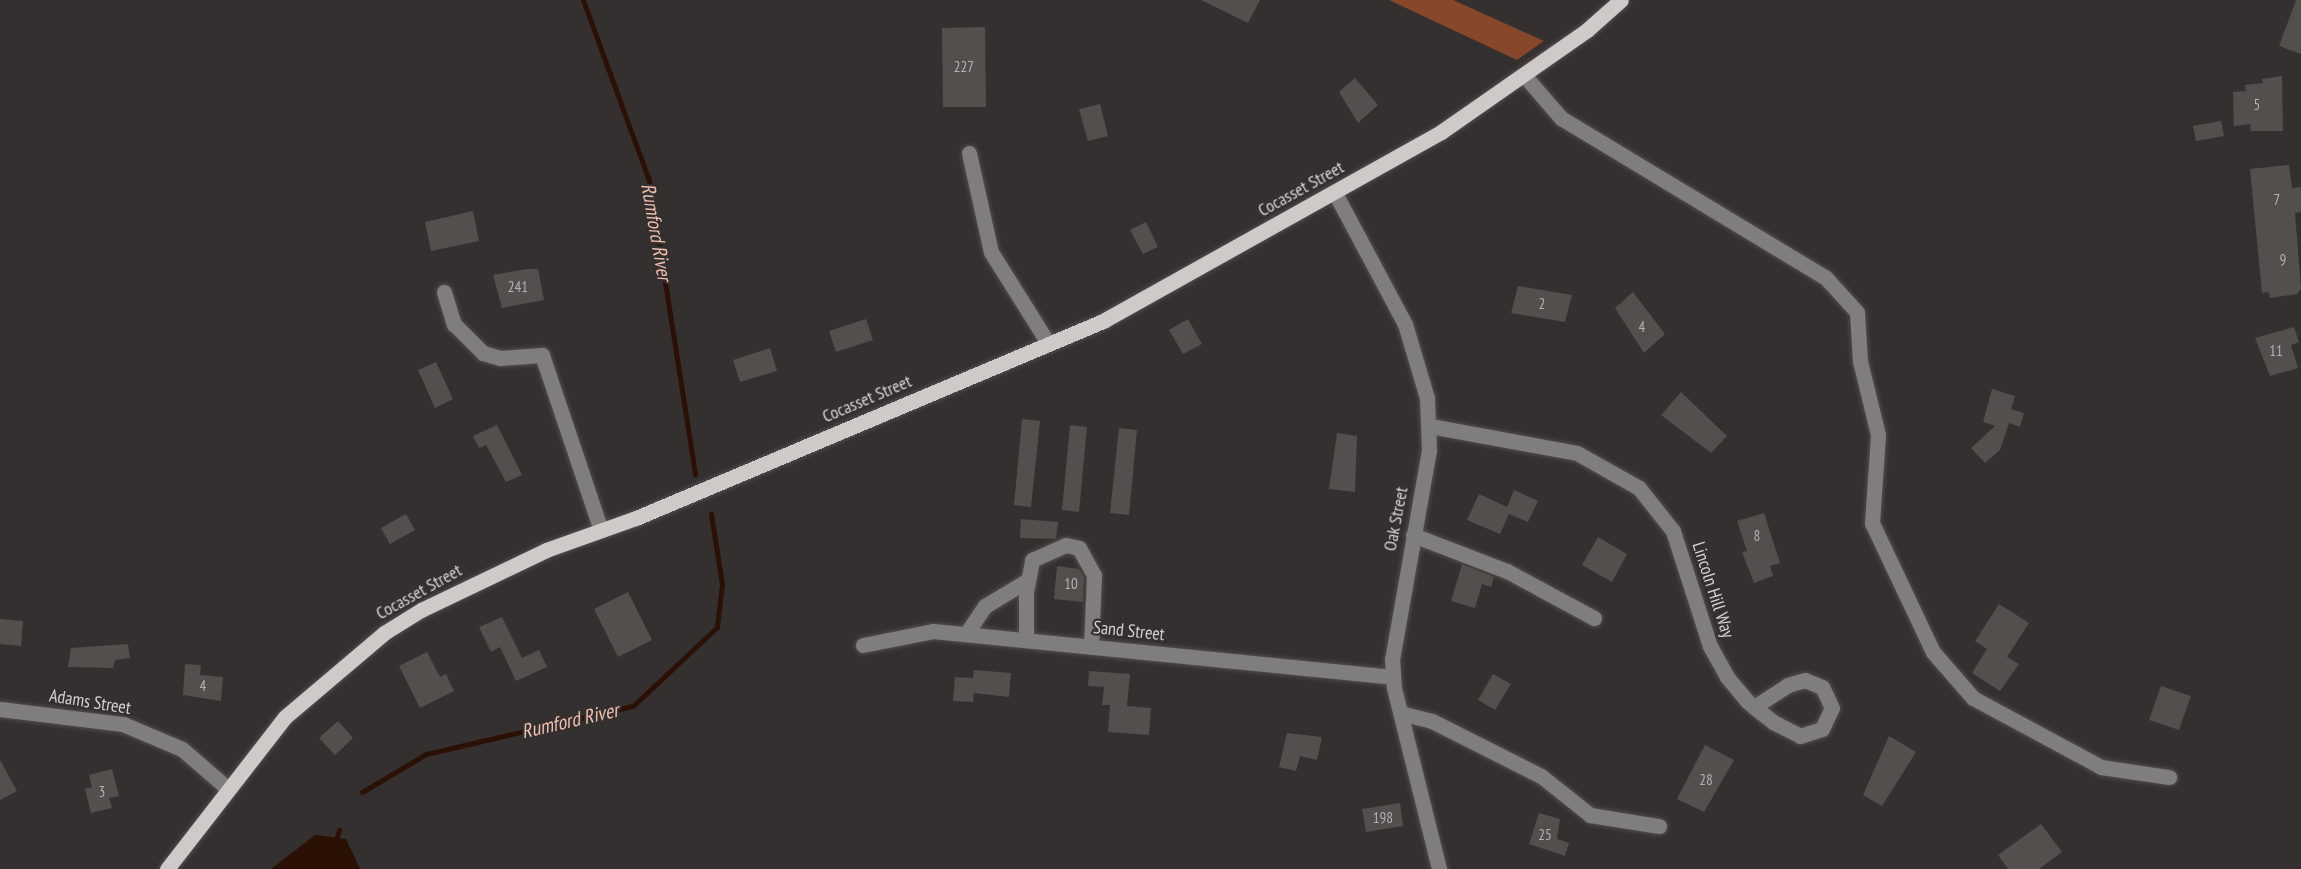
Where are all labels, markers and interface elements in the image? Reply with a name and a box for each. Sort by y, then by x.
house number: 227 [954,58,974,76]
house number: 5 [2254,96,2260,114]
street label: Cocasset Street [1254,157,1348,221]
water label: Rumford River [636,181,676,283]
house number: 7 [2274,191,2280,209]
house number: 9 [2280,251,2286,269]
house number: 241 [508,278,528,296]
house number: 2 [1539,295,1545,313]
house number: 4 [1639,318,1645,336]
house number: 11 [2269,342,2283,360]
street label: Cocasset Street [819,371,915,427]
street label: Oak Street [1379,485,1413,553]
house number: 8 [1754,527,1760,545]
street label: Lincoln Hill Way [1687,539,1739,641]
street label: Cocasset Street [372,560,466,624]
house number: 10 [1064,575,1078,593]
street label: Sand Street [1092,617,1166,645]
house number: 4 [200,677,206,695]
street label: Adams Street [48,685,132,719]
water label: Rumford River [519,698,621,744]
house number: 28 [1699,771,1713,789]
house number: 3 [99,783,105,801]
house number: 198 [1373,809,1393,827]
house number: 25 [1538,826,1552,844]

